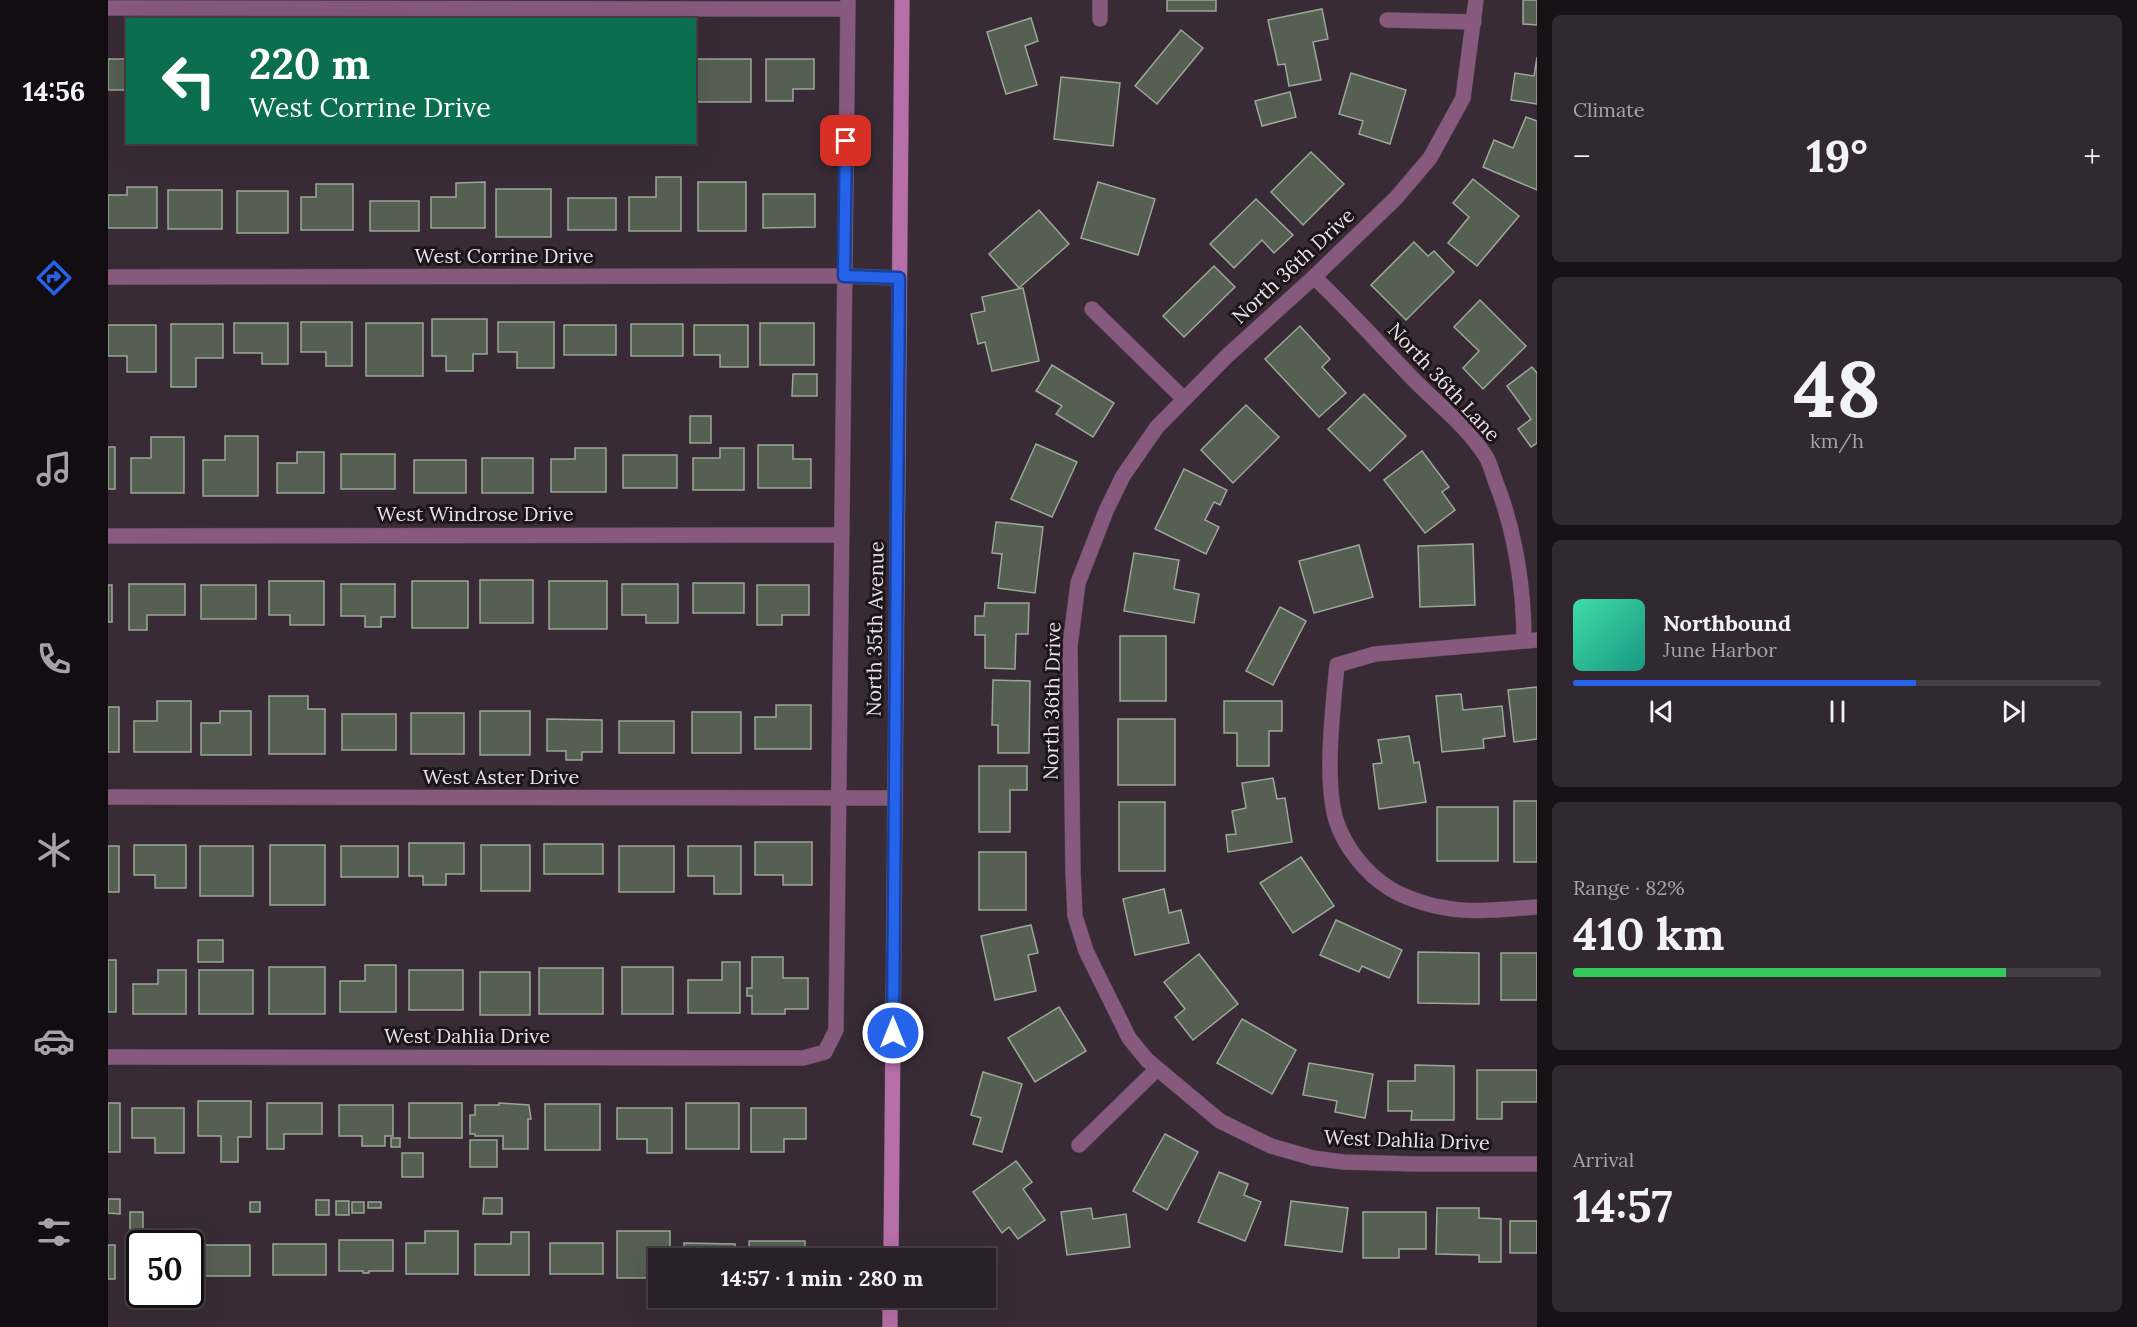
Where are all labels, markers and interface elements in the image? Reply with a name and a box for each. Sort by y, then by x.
text: 220 m [249,37,370,91]
icon: left [150,42,228,120]
text: 14:56 [23,74,85,108]
text: West Corrine Drive [249,90,491,124]
text: Climate [1573,97,1645,122]
pin [820,115,871,166]
icon: arrive [829,124,862,157]
text: 19° [1806,127,1868,184]
text: − [1573,135,1591,177]
text: + [2083,135,2101,177]
street label: North 36th Drive [1226,202,1359,329]
street label: West Corrine Drive [414,243,594,268]
icon: directions [33,257,75,299]
street label: North 36th Lane [1383,317,1506,446]
text: 48 [1793,339,1881,438]
text: km/h [1810,428,1864,453]
icon: music [33,448,75,490]
street label: West Windrose Drive [376,501,574,526]
street label: North 35th Avenue [860,541,889,717]
text: Northbound [1663,609,1791,637]
street label: North 36th Drive [1038,622,1065,780]
text: June Harbor [1663,637,1777,662]
icon: phone [33,638,75,680]
icon: previous [1645,695,1678,728]
icon: pause [1821,695,1854,728]
icon: next [1997,695,2030,728]
street label: West Aster Drive [423,764,579,789]
icon: climate [33,829,75,871]
text: Range · 82% [1573,875,1685,900]
text: 410 km [1573,905,1724,962]
position arrow [861,1001,925,1065]
icon: car [33,1020,75,1062]
street label: West Dahlia Drive [384,1023,550,1048]
street label: West Dahlia Drive [1324,1124,1491,1155]
text: Arrival [1573,1147,1634,1172]
text: 14:57 [1573,1177,1673,1234]
icon: filters [33,1211,75,1253]
speed limit sign: 50 [126,1230,204,1308]
text: 14:57 · 1 min · 280 m [721,1264,923,1292]

